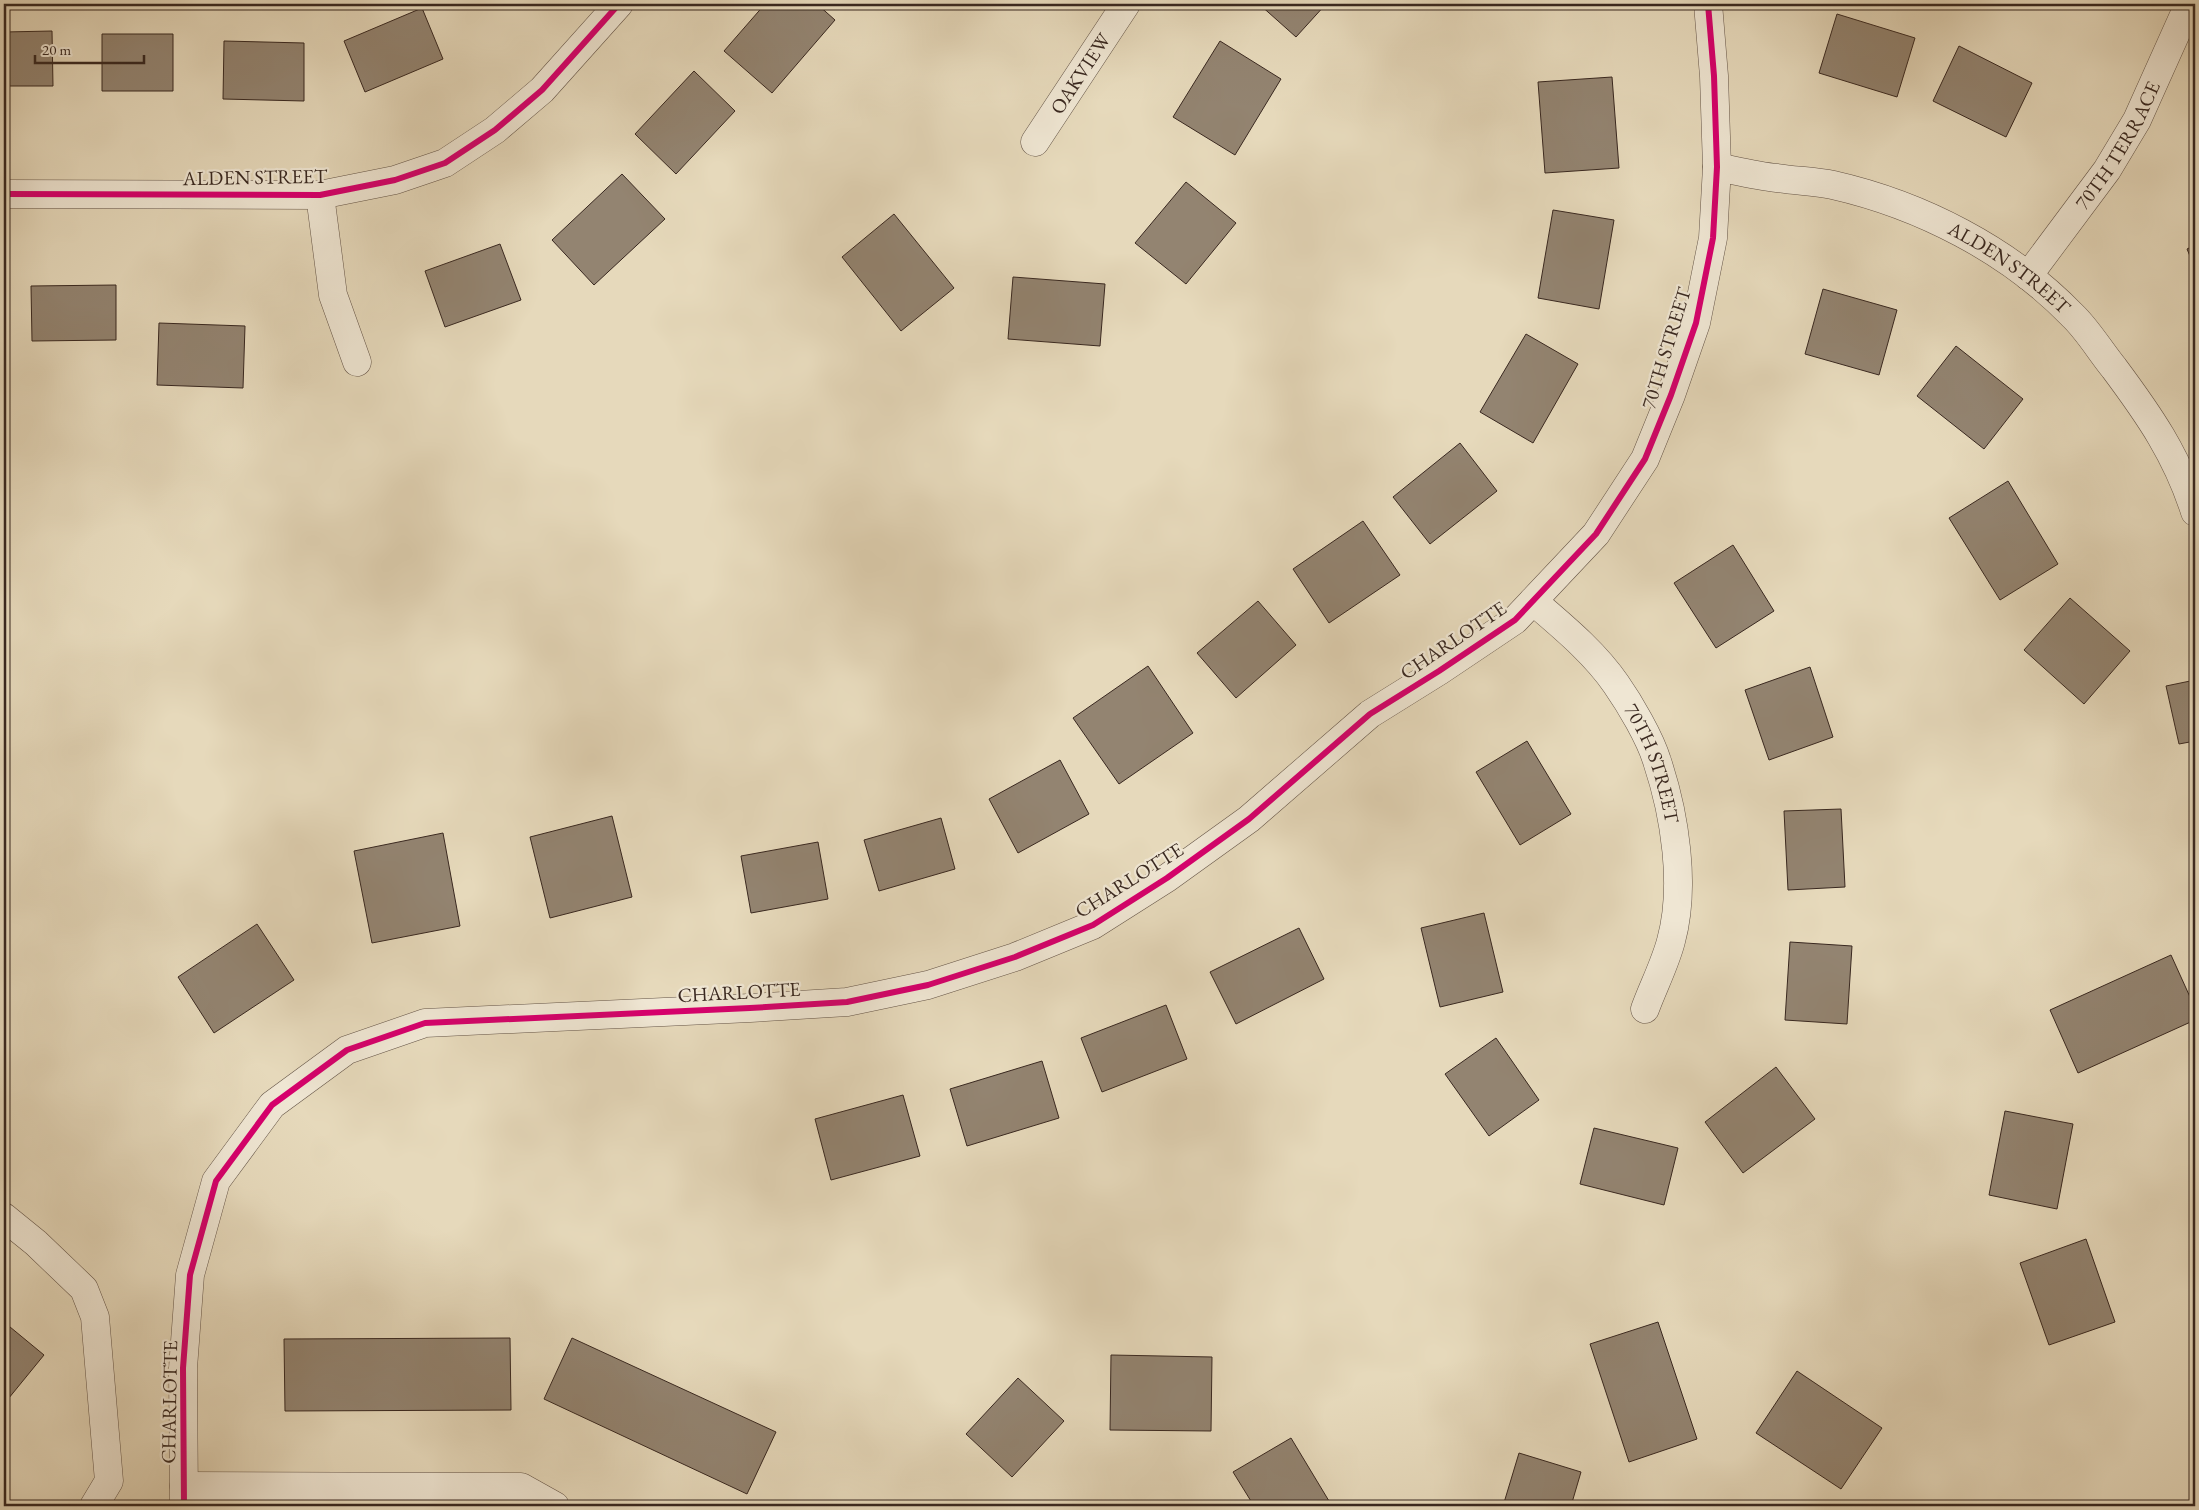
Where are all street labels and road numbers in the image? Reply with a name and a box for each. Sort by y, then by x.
street label: OAKVIEW [1044,27,1117,119]
street label: 70TH TERRACE [2069,77,2166,215]
street label: ALDEN STREET [181,163,328,191]
street label: ALDEN STREET [1943,215,2077,320]
street label: 70TH STREET [1635,284,1697,412]
street label: CHARLOTTE [1395,595,1511,685]
street label: 70TH STREET [1619,699,1685,826]
street label: CHARLOTTE [1070,836,1188,924]
street label: CHARLOTTE [677,976,801,1008]
street label: CHARLOTTE [155,1340,183,1464]

